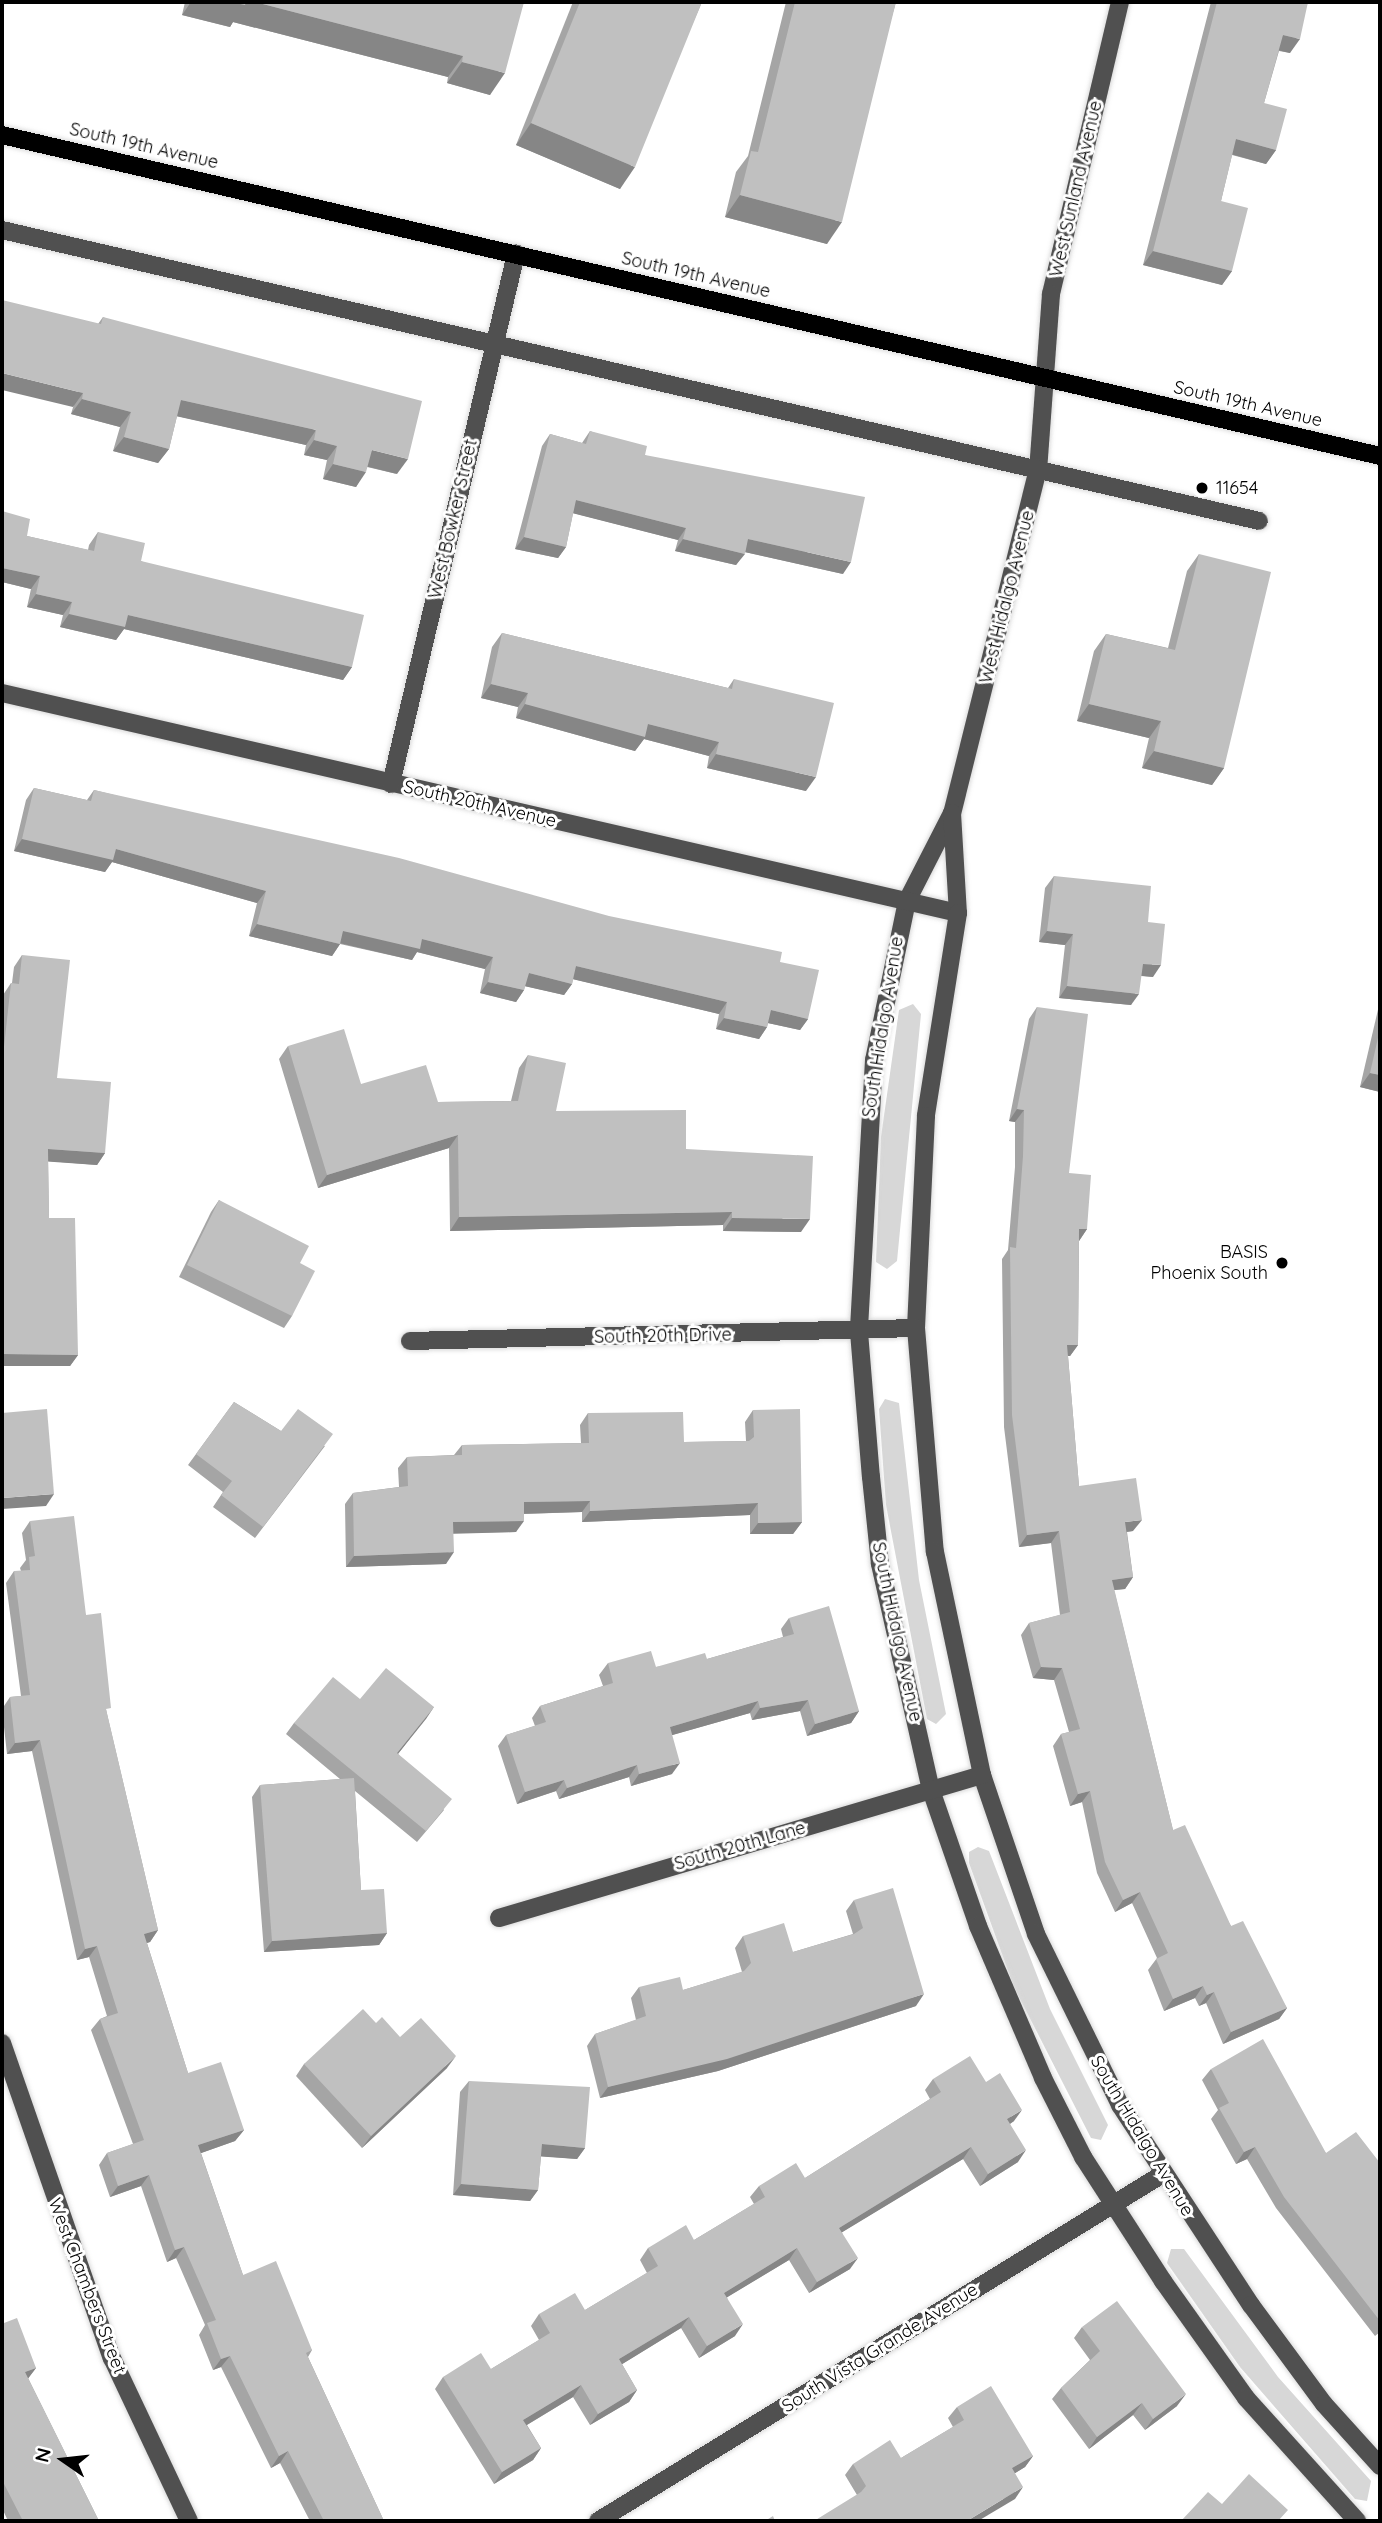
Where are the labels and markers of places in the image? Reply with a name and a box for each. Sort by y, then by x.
place label: 11654 [1216,477,1258,499]
marker: 11654 [1194,480,1210,496]
place label: BASIS Phoenix South [1151,1242,1268,1284]
marker: BASIS Phoenix South [1274,1255,1290,1271]

